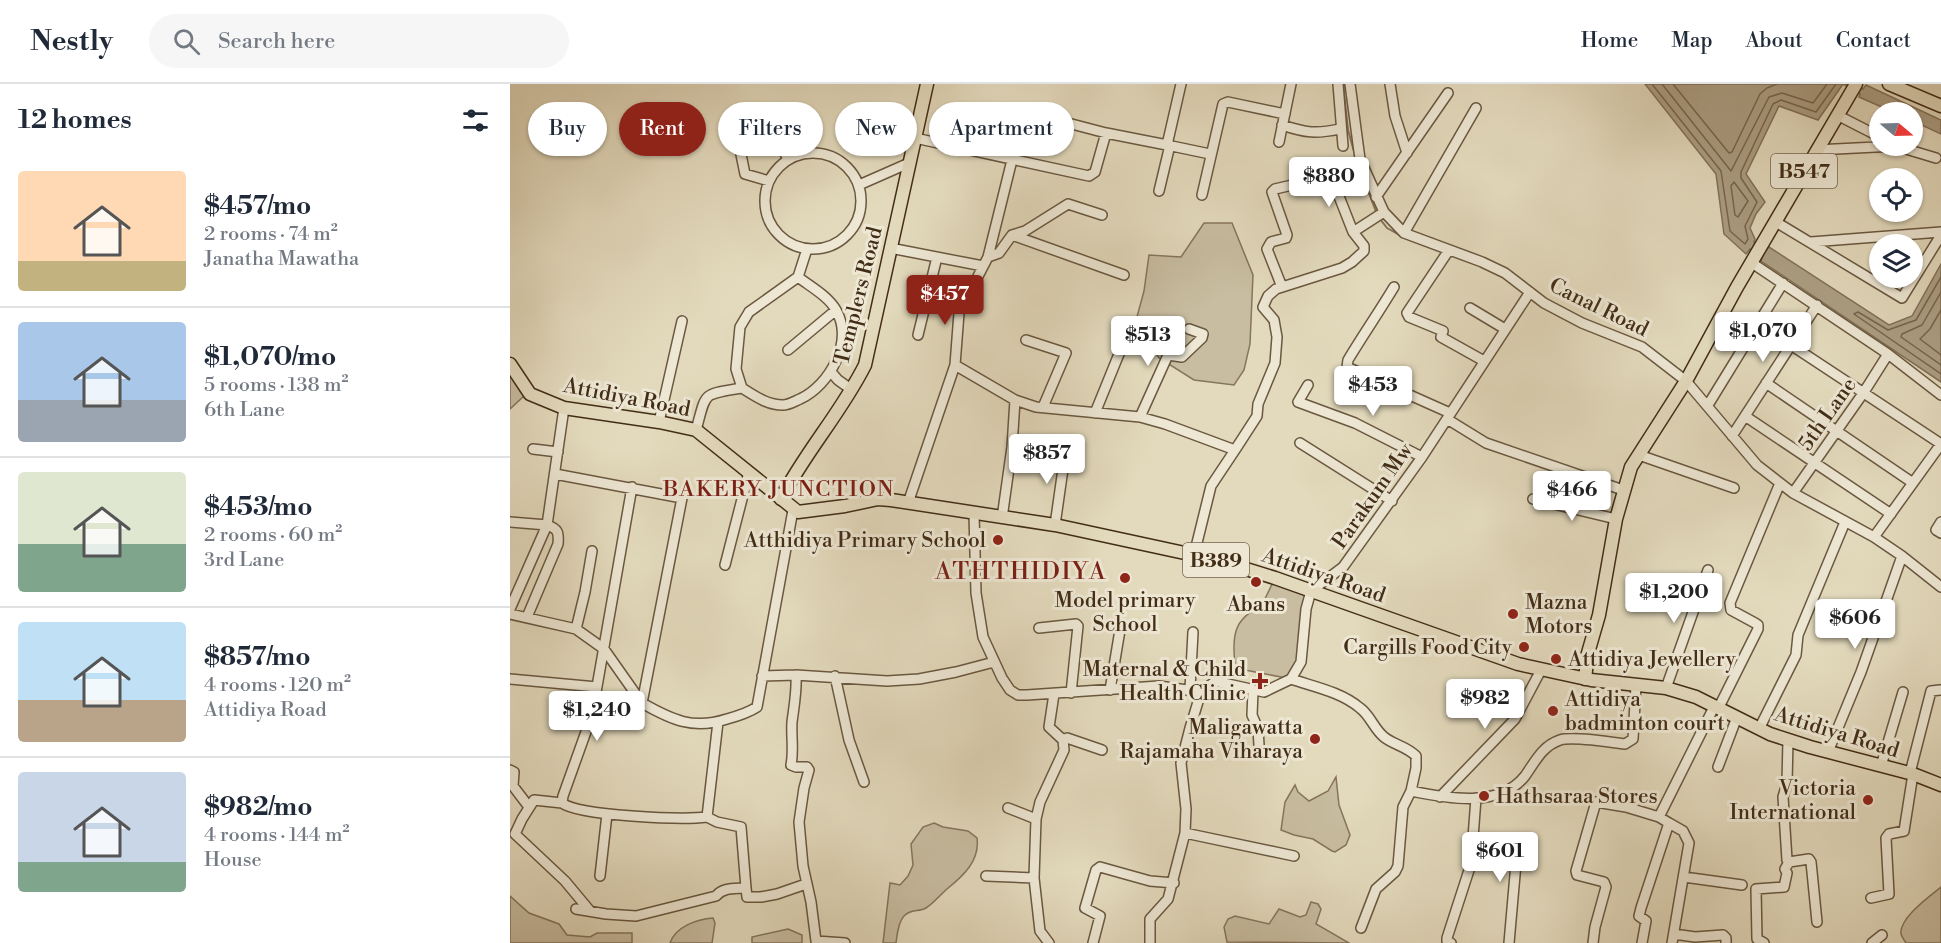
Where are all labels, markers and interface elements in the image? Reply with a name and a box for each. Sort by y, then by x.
search box [149,14,569,68]
text: Nestly [30,24,113,59]
icon: search [170,25,203,58]
text: Search here [218,28,335,55]
text: Home [1581,28,1638,54]
text: Map [1671,28,1713,54]
text: About [1746,28,1803,54]
text: Contact [1836,28,1911,54]
chip: Buy [528,102,607,156]
chip: Rent [619,102,706,156]
chip: Filters [718,102,823,156]
chip: New [835,102,917,156]
chip: Apartment [929,102,1074,156]
north arrow [1869,102,1923,156]
map controls [1869,102,1923,288]
text: 12 homes [18,104,132,136]
icon: filters [459,104,492,137]
road number: B547 [1771,154,1837,188]
pin: $880 [1293,157,1365,208]
text: $880 [1303,164,1355,189]
button: locate [1869,168,1923,222]
text: $457/mo [204,190,311,222]
icon: home [66,195,138,267]
text: 2 rooms · 74 m² [204,222,338,247]
street label: Templers Road [829,224,889,368]
button: layers [1869,234,1923,288]
text: Janatha Mawatha [204,247,359,272]
street label: Canal Road [1545,273,1653,343]
pin: $457 [909,275,981,326]
text: $457 [921,282,969,307]
pin: $1,070 [1714,312,1812,363]
pin: $513 [1112,316,1184,367]
text: $1,070 [1729,319,1797,344]
text: $513 [1125,323,1171,348]
text: $1,070/mo [204,341,336,373]
icon: home [66,346,138,418]
pin: $453 [1337,366,1409,417]
text: 5 rooms · 138 m² [204,373,348,398]
street label: Attidiya Road [560,373,693,423]
text: $453 [1348,373,1398,398]
street label: 5th Lane [1793,373,1862,456]
text: 6th Lane [204,398,285,423]
pin: $857 [1011,434,1083,485]
street label: Parakum Mw [1327,438,1419,554]
text: $857 [1023,441,1071,466]
pin: $466 [1536,471,1608,522]
district label: BAKERY JUNCTION [662,476,895,503]
text: $466 [1547,478,1597,503]
text: $453/mo [204,491,313,523]
icon: home [66,496,138,568]
text: 2 rooms · 60 m² [204,523,342,548]
place label: Atthidiya Primary School [743,528,986,554]
marker: Atthidiya Primary School [991,533,1005,547]
street label: Attidiya Road [1258,542,1389,609]
road number: B389 [1183,543,1249,577]
text: 3rd Lane [204,548,284,573]
district label: ATHTHIDIYA [934,557,1107,587]
marker: Model primary School [1118,571,1132,585]
pin: $1,200 [1625,573,1723,624]
marker: Abans [1249,575,1263,589]
text: $1,200 [1639,580,1709,605]
place label: Model primary School [1054,588,1196,638]
place label: Mazna Motors [1525,590,1592,640]
place label: Abans [1226,592,1285,618]
pin: $606 [1819,599,1891,650]
text: $606 [1829,606,1881,631]
marker: Mazna Motors [1506,607,1520,621]
place label: Cargills Food City [1343,635,1513,661]
marker: Cargills Food City [1517,640,1531,654]
text: $857/mo [204,641,311,673]
icon: home [66,646,138,718]
place label: Attidiya Jewellery [1567,647,1737,673]
marker: Attidiya Jewellery [1549,652,1563,666]
place label: Maternal & Child Health Clinic [1083,657,1246,707]
marker: Maternal & Child Health Clinic [1251,672,1269,690]
text: 4 rooms · 120 m² [204,673,351,698]
pin: $982 [1449,679,1521,730]
text: $982 [1460,686,1510,711]
place label: Attidiya badminton court [1564,687,1725,737]
pin: $1,240 [548,691,646,742]
text: Attidiya Road [204,698,327,723]
text: $1,240 [563,698,631,723]
street label: Attidiya Road [1770,701,1902,764]
marker: Attidiya badminton court [1546,704,1560,718]
place label: Maligawatta Rajamaha Viharaya [1119,715,1303,765]
marker: Maligawatta Rajamaha Viharaya [1308,732,1322,746]
place label: Victoria International [1730,776,1856,826]
place label: Hathsaraa Stores [1496,784,1658,810]
marker: Hathsaraa Stores [1477,789,1491,803]
text: $982/mo [204,791,313,823]
marker: Victoria International [1861,793,1875,807]
icon: home [66,796,138,868]
text: 4 rooms · 144 m² [204,823,349,848]
pin: $601 [1464,832,1536,883]
text: $601 [1476,839,1524,864]
text: House [204,848,262,873]

